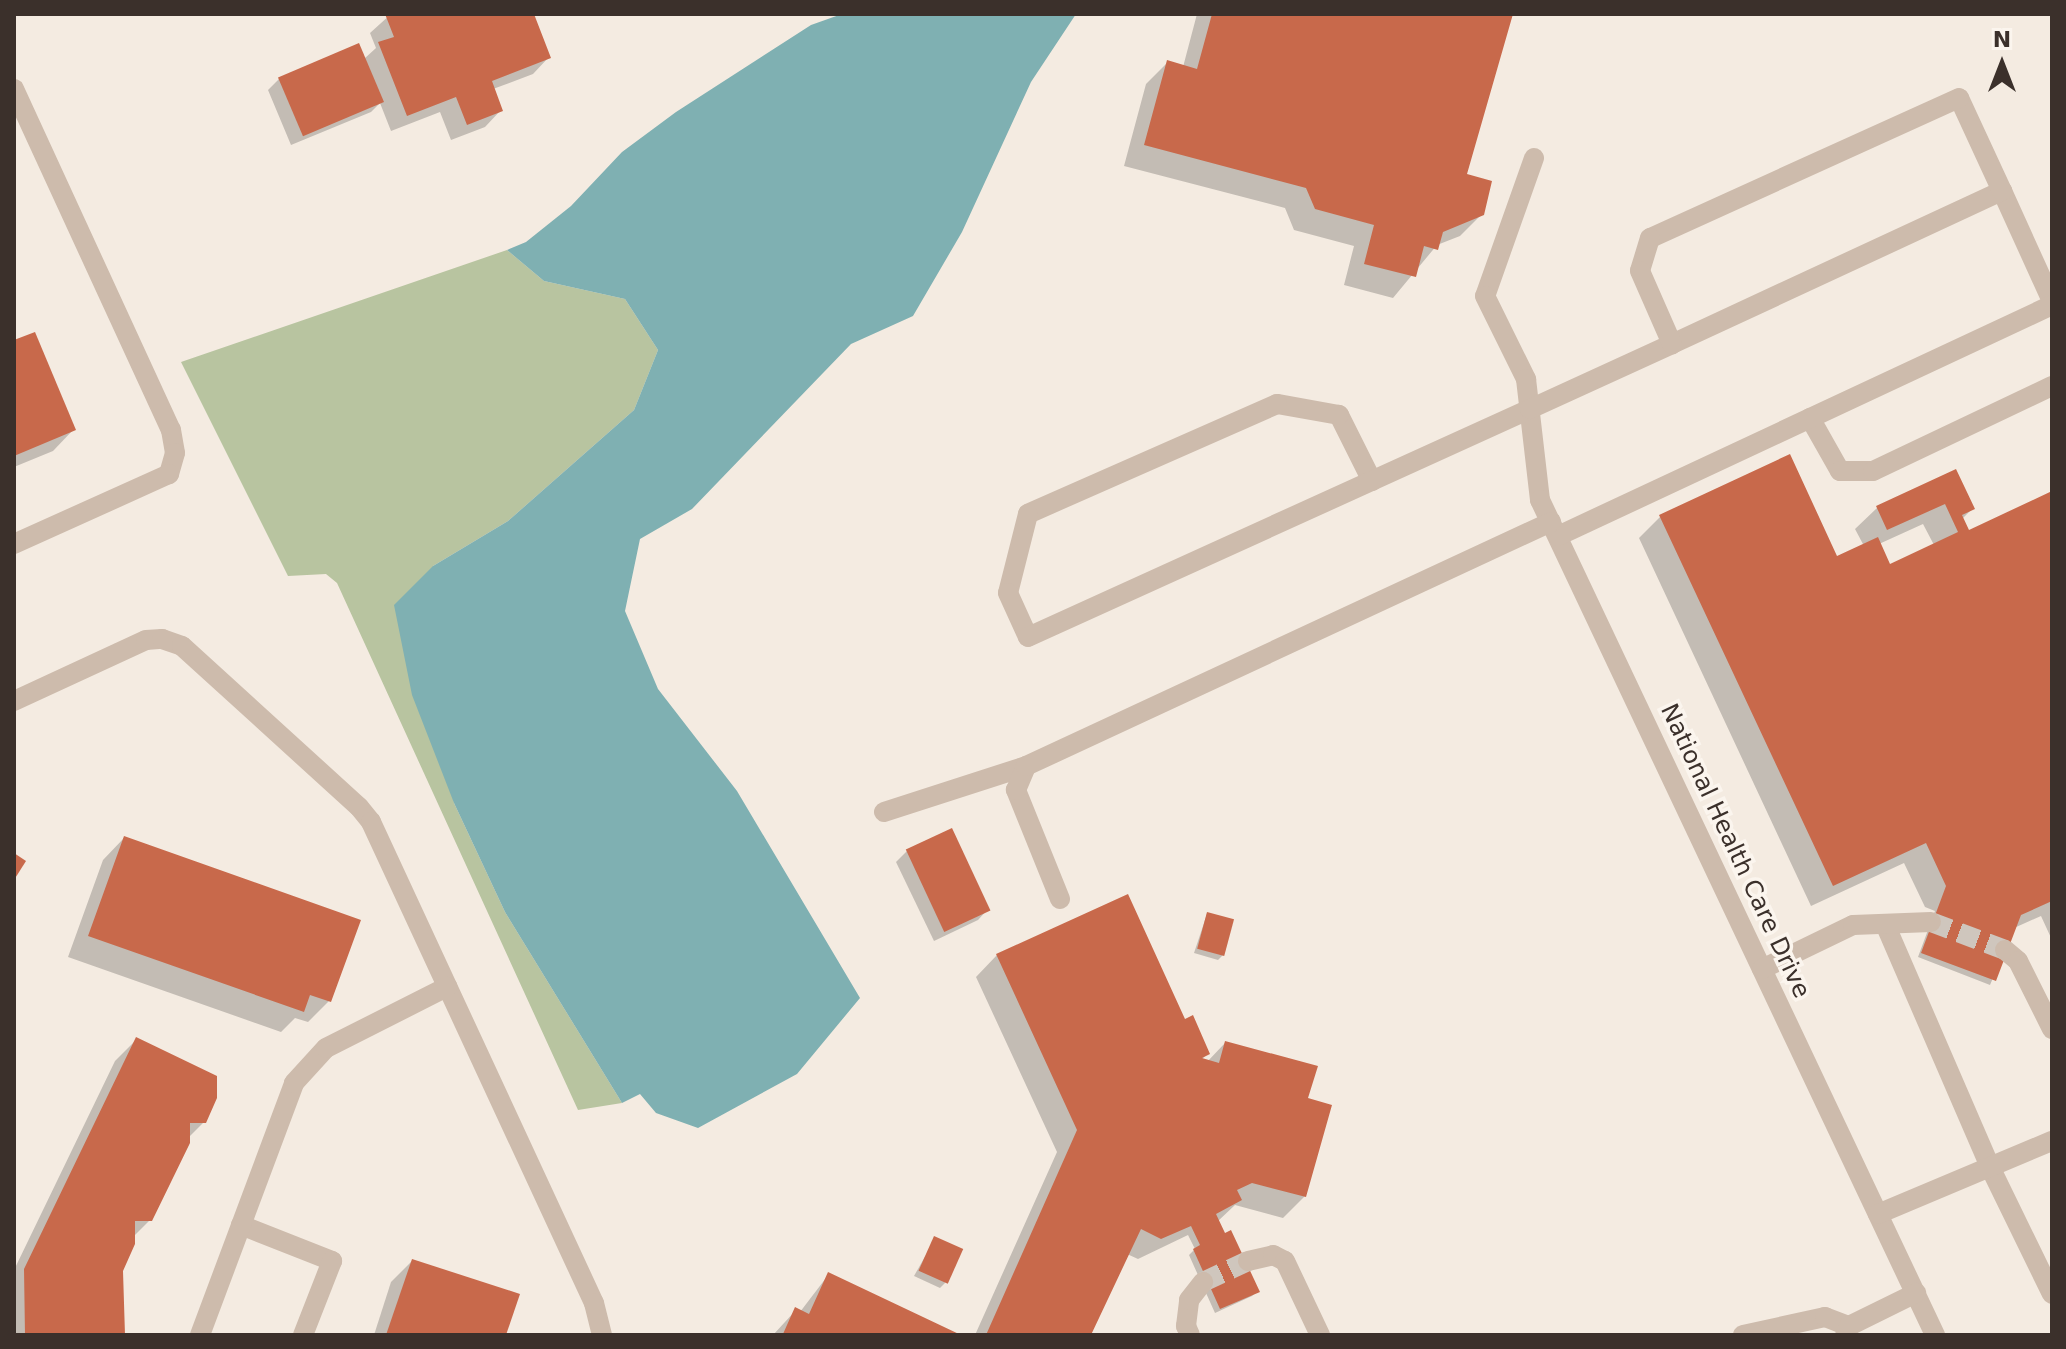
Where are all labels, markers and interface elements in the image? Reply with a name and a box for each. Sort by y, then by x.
north arrow [1962,24,2042,104]
text: N [1993,27,2011,52]
street label: National Health Care Drive [1654,699,1816,1003]

